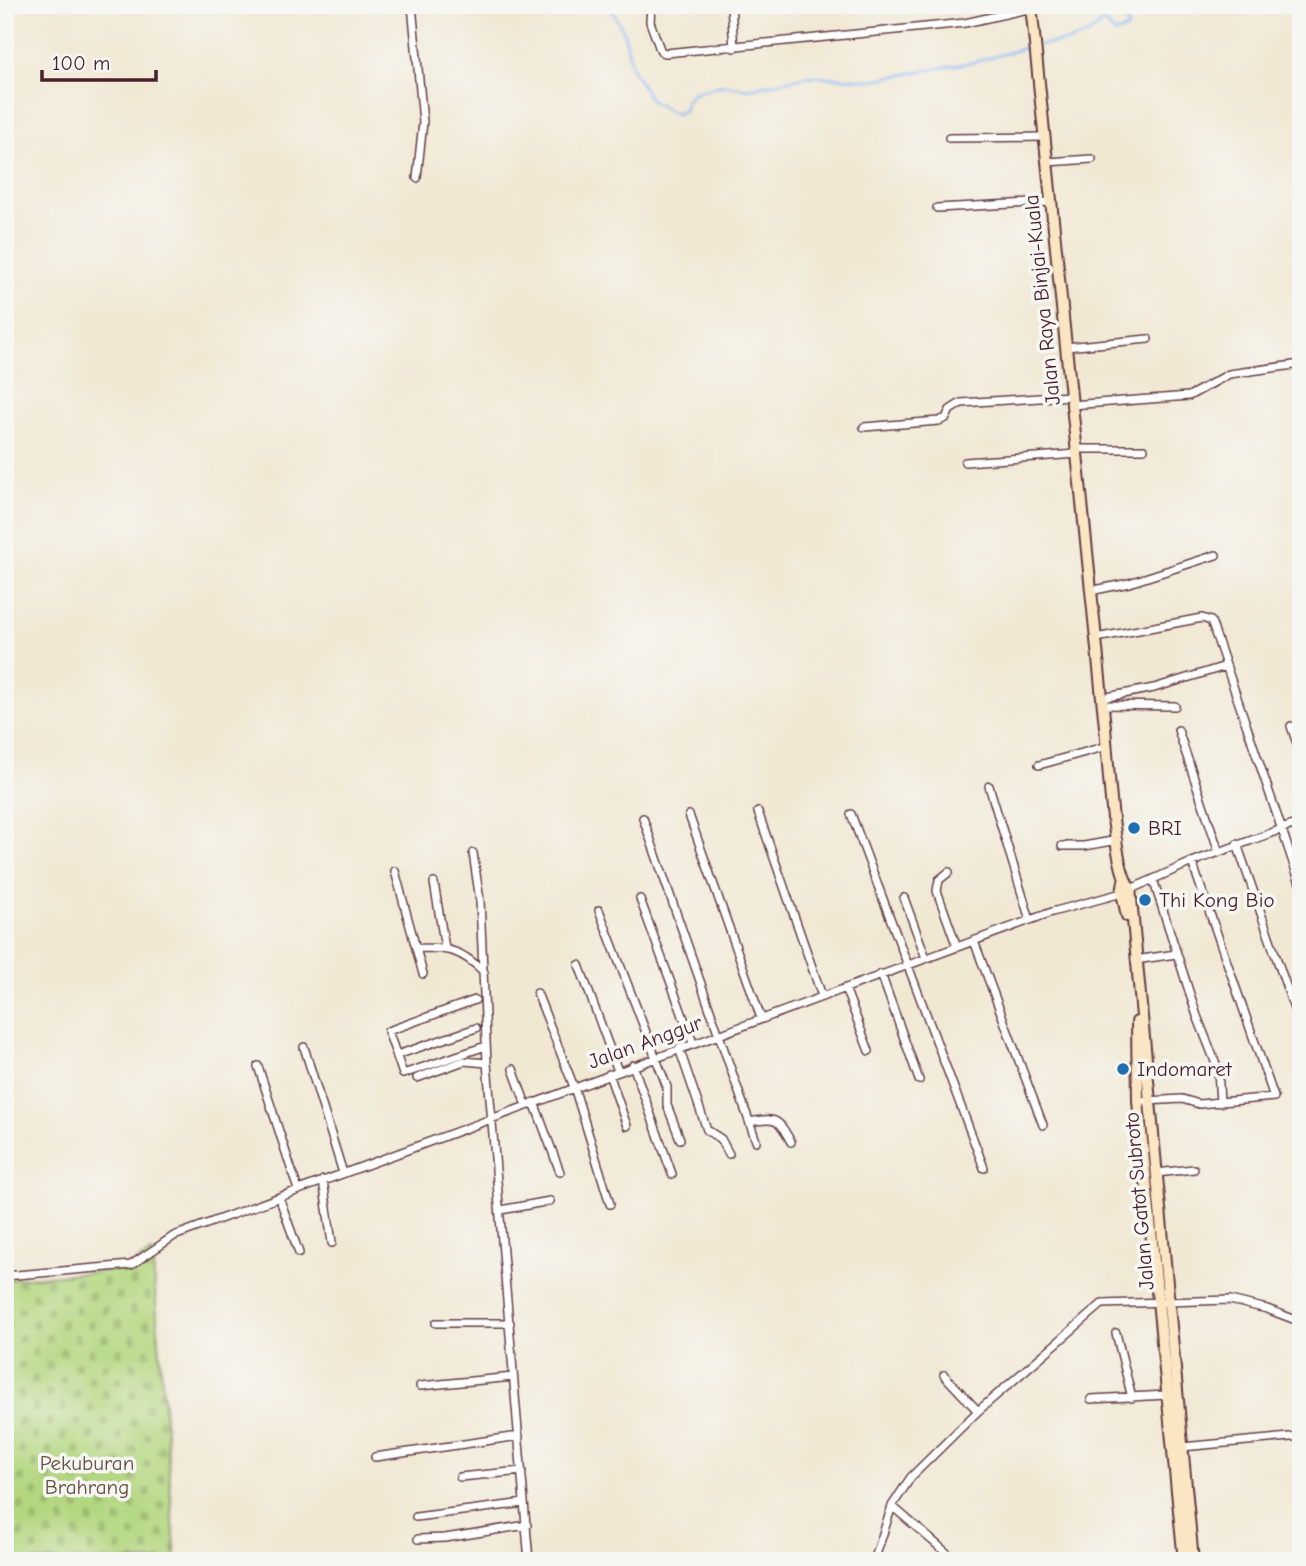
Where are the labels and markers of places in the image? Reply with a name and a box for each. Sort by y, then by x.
place label: BRI [1148,816,1182,840]
marker: BRI [1126,820,1142,836]
place label: Thi Kong Bio [1159,888,1275,912]
marker: Thi Kong Bio [1137,892,1153,908]
place label: Indomaret [1137,1057,1233,1081]
marker: Indomaret [1115,1061,1131,1077]

